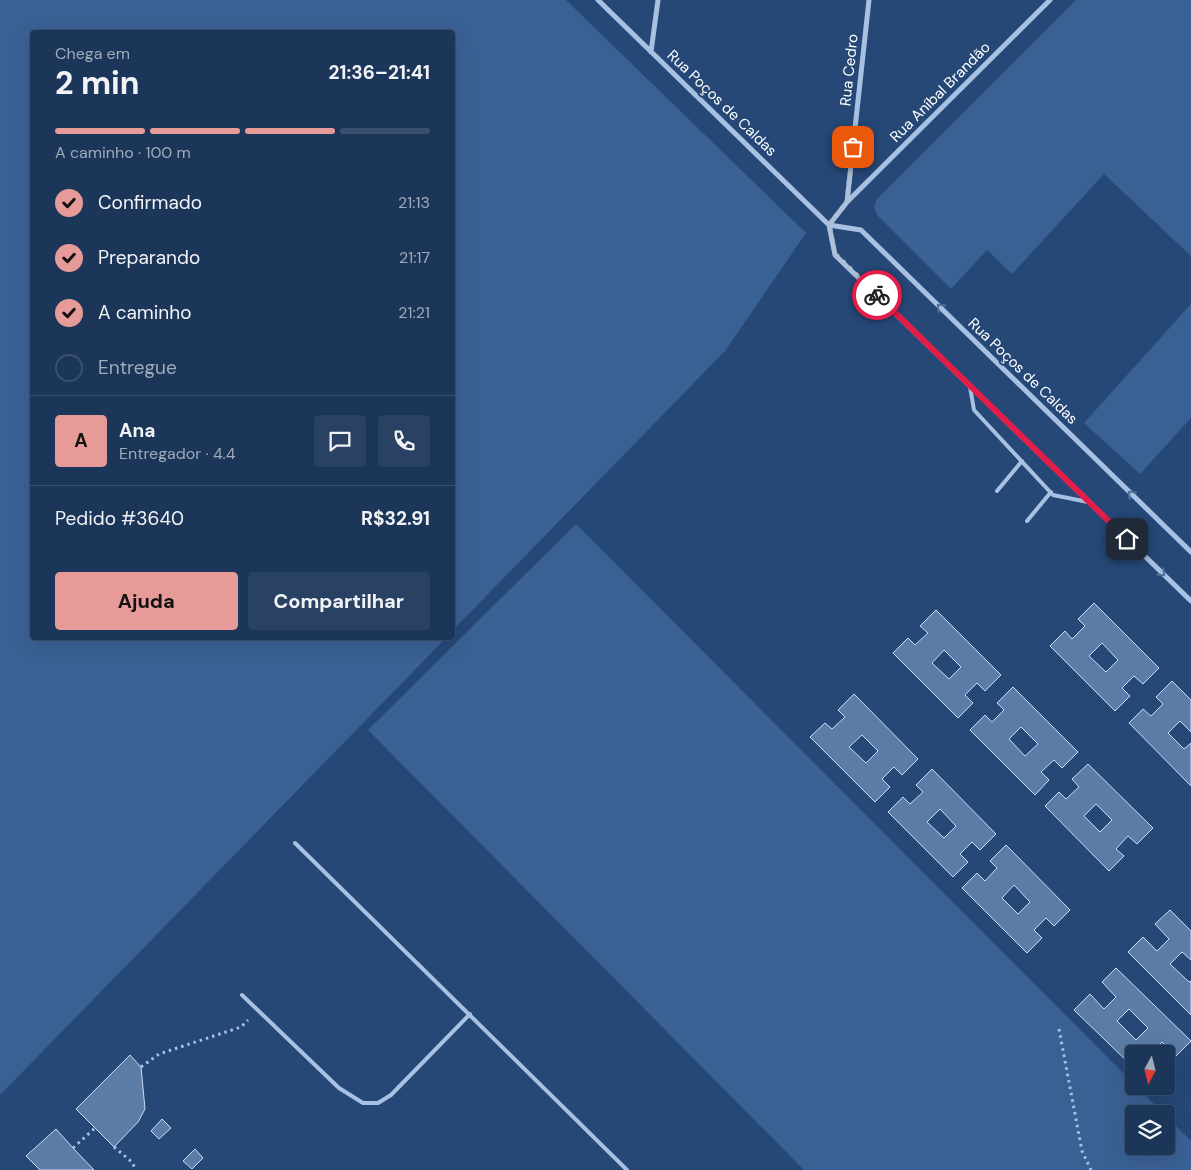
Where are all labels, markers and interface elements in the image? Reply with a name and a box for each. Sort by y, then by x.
street label: Rua Cedro [835,33,863,107]
street label: Rua Aníbal Brandão [885,37,995,147]
text: Chega em [55,43,130,64]
street label: Rua Poços de Caldas [663,45,781,161]
text: 21:36–21:41 [329,60,430,85]
text: 2 min [55,62,140,104]
pin [832,126,874,168]
icon: bag [839,133,867,161]
text: A caminho · 100 m [55,142,191,163]
icon: check [55,189,83,217]
text: Confirmado [98,190,202,215]
text: 21:13 [398,192,430,213]
icon: check [55,244,83,272]
text: Preparando [98,245,200,270]
text: 21:17 [399,247,430,268]
courier [852,270,902,320]
icon: bike [863,281,891,309]
icon: check [55,299,83,327]
text: A caminho [98,300,191,325]
text: 21:21 [398,302,430,323]
one-way arrow [937,304,946,313]
street label: Rua Poços de Caldas [964,313,1082,429]
text: Entregue [98,355,177,380]
button: chat [314,415,366,467]
button: phone [378,415,430,467]
text: Ana [119,418,155,443]
text: A [74,428,88,453]
text: Entregador · 4.4 [119,443,236,464]
one-way arrow [1128,491,1137,500]
text: Pedido #3640 [55,506,184,531]
text: R$32.91 [361,506,430,531]
pin [1106,518,1148,560]
icon: home [1113,525,1141,553]
one-way arrow [1156,567,1165,576]
button: Ajuda [55,572,238,630]
button: Compartilhar [248,572,430,630]
north arrow [1125,1045,1175,1095]
map controls [1125,1045,1175,1155]
button: layers [1125,1105,1175,1155]

